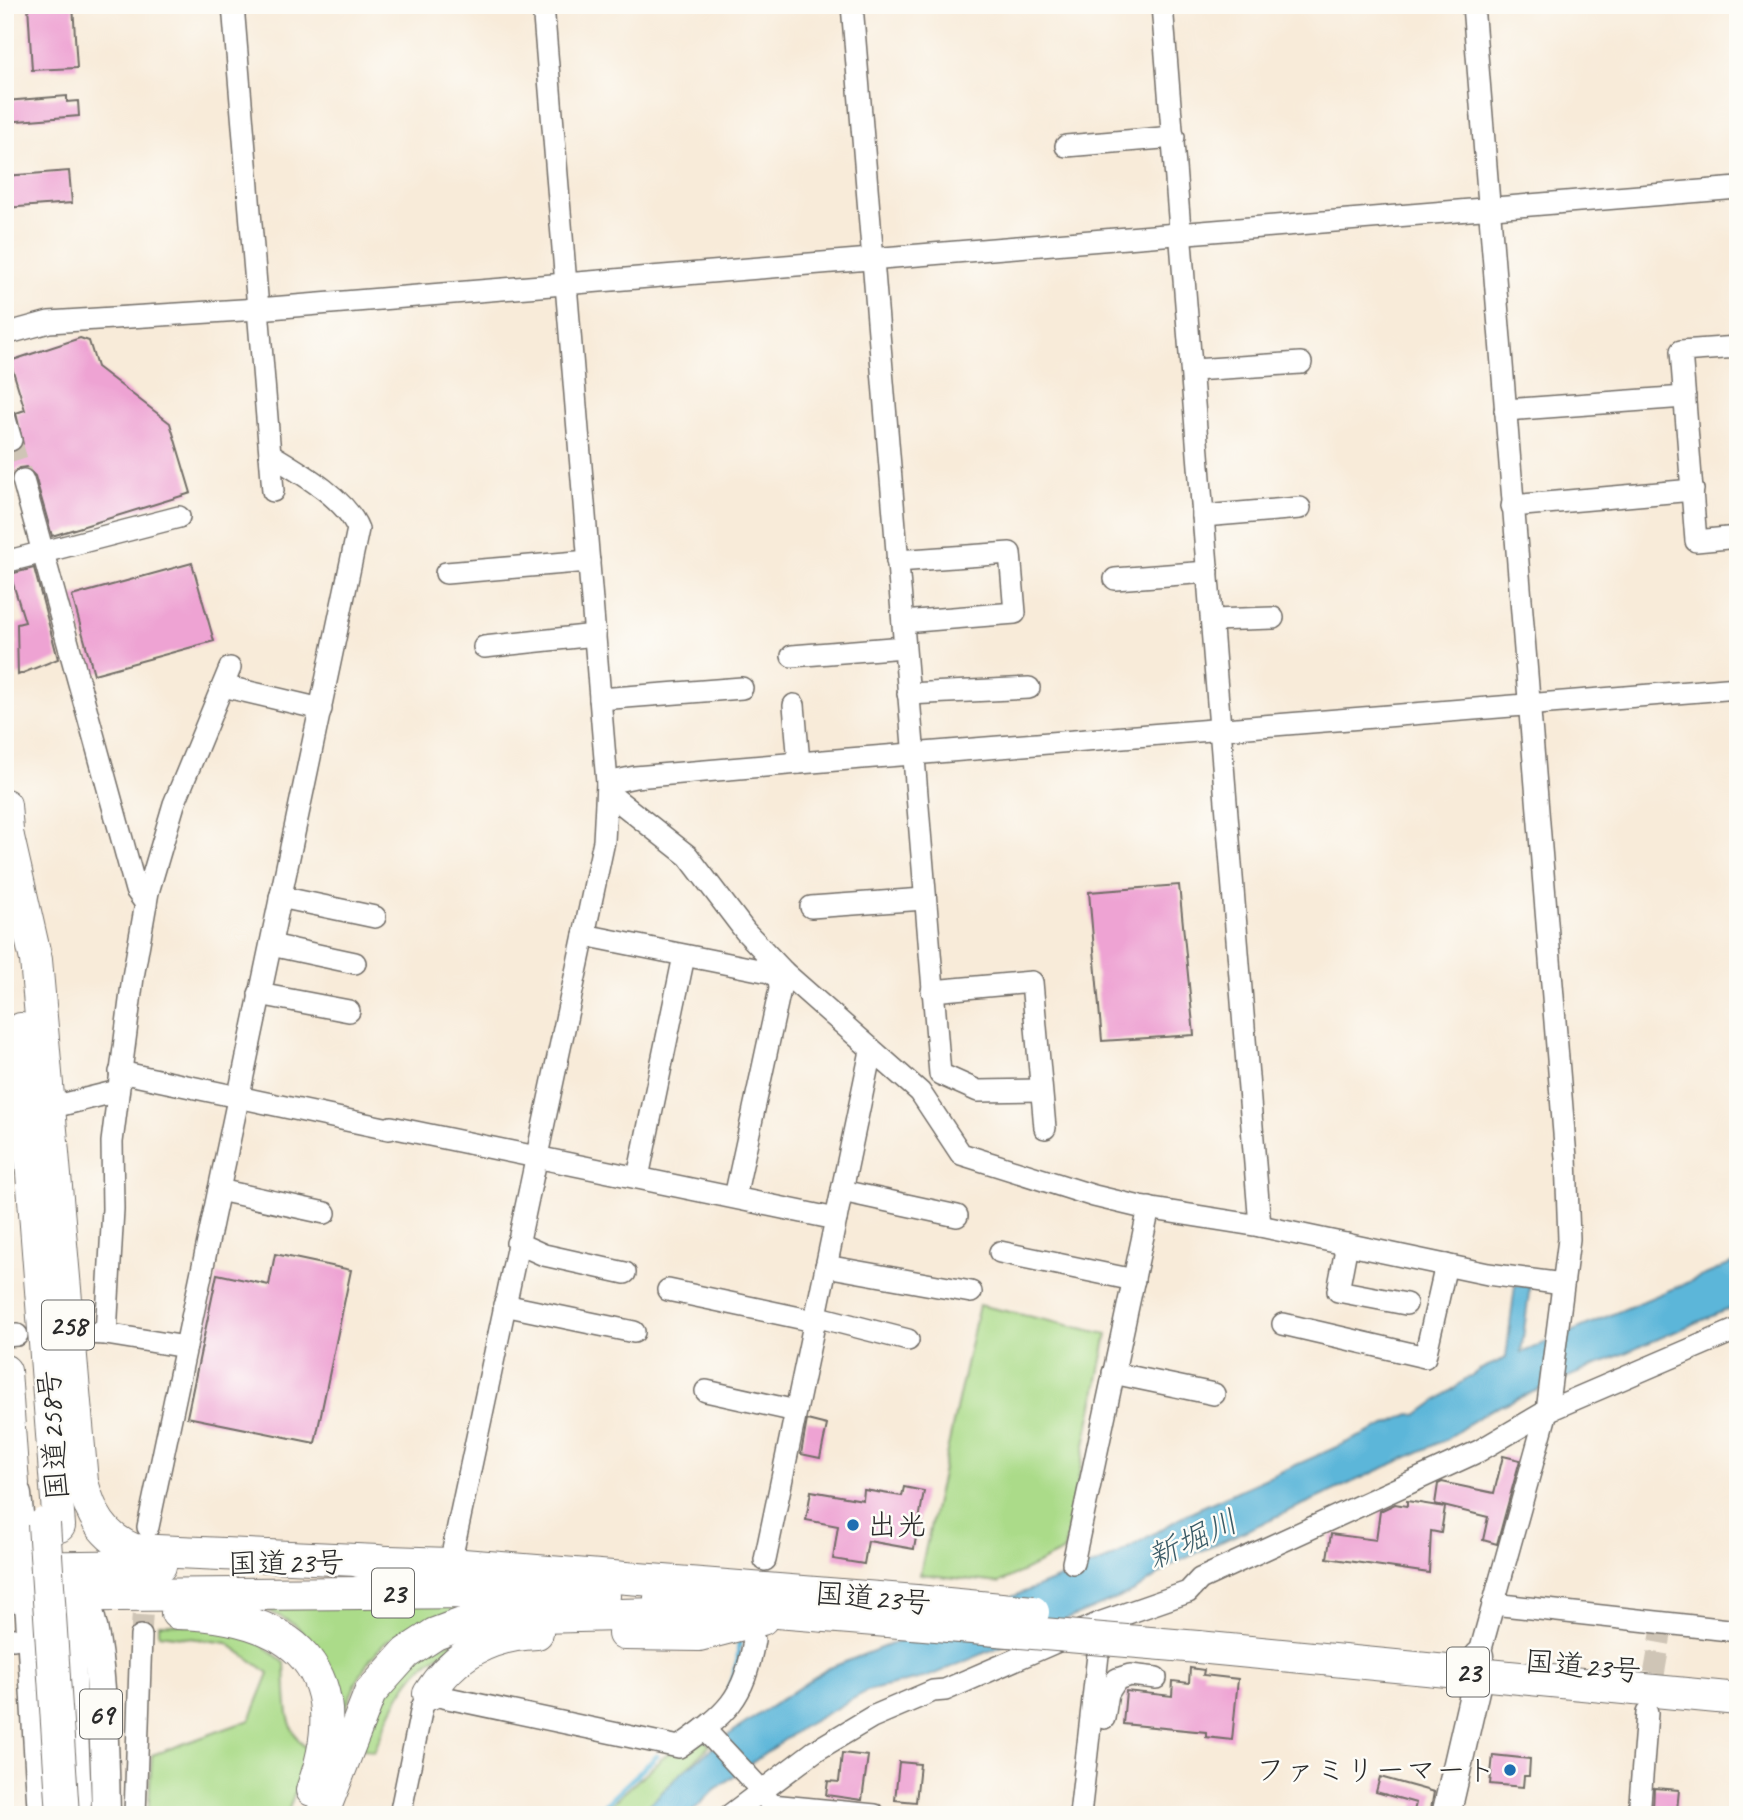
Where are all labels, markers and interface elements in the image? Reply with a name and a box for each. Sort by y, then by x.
road number: 258 [42,1300,94,1350]
street label: 国道258号 [29,1369,77,1501]
water label: 新堀川 [1140,1501,1244,1578]
place label: 出光 [867,1506,927,1544]
marker: 出光 [845,1517,861,1533]
street label: 国道23号 [227,1543,345,1583]
road number: 23 [372,1568,414,1618]
street label: 国道23号 [813,1574,933,1622]
street label: 国道23号 [1523,1642,1643,1690]
road number: 23 [1447,1648,1489,1696]
road number: 69 [80,1690,122,1738]
place label: ファミリーマート [1255,1751,1496,1789]
marker: ファミリーマート [1502,1762,1518,1778]

